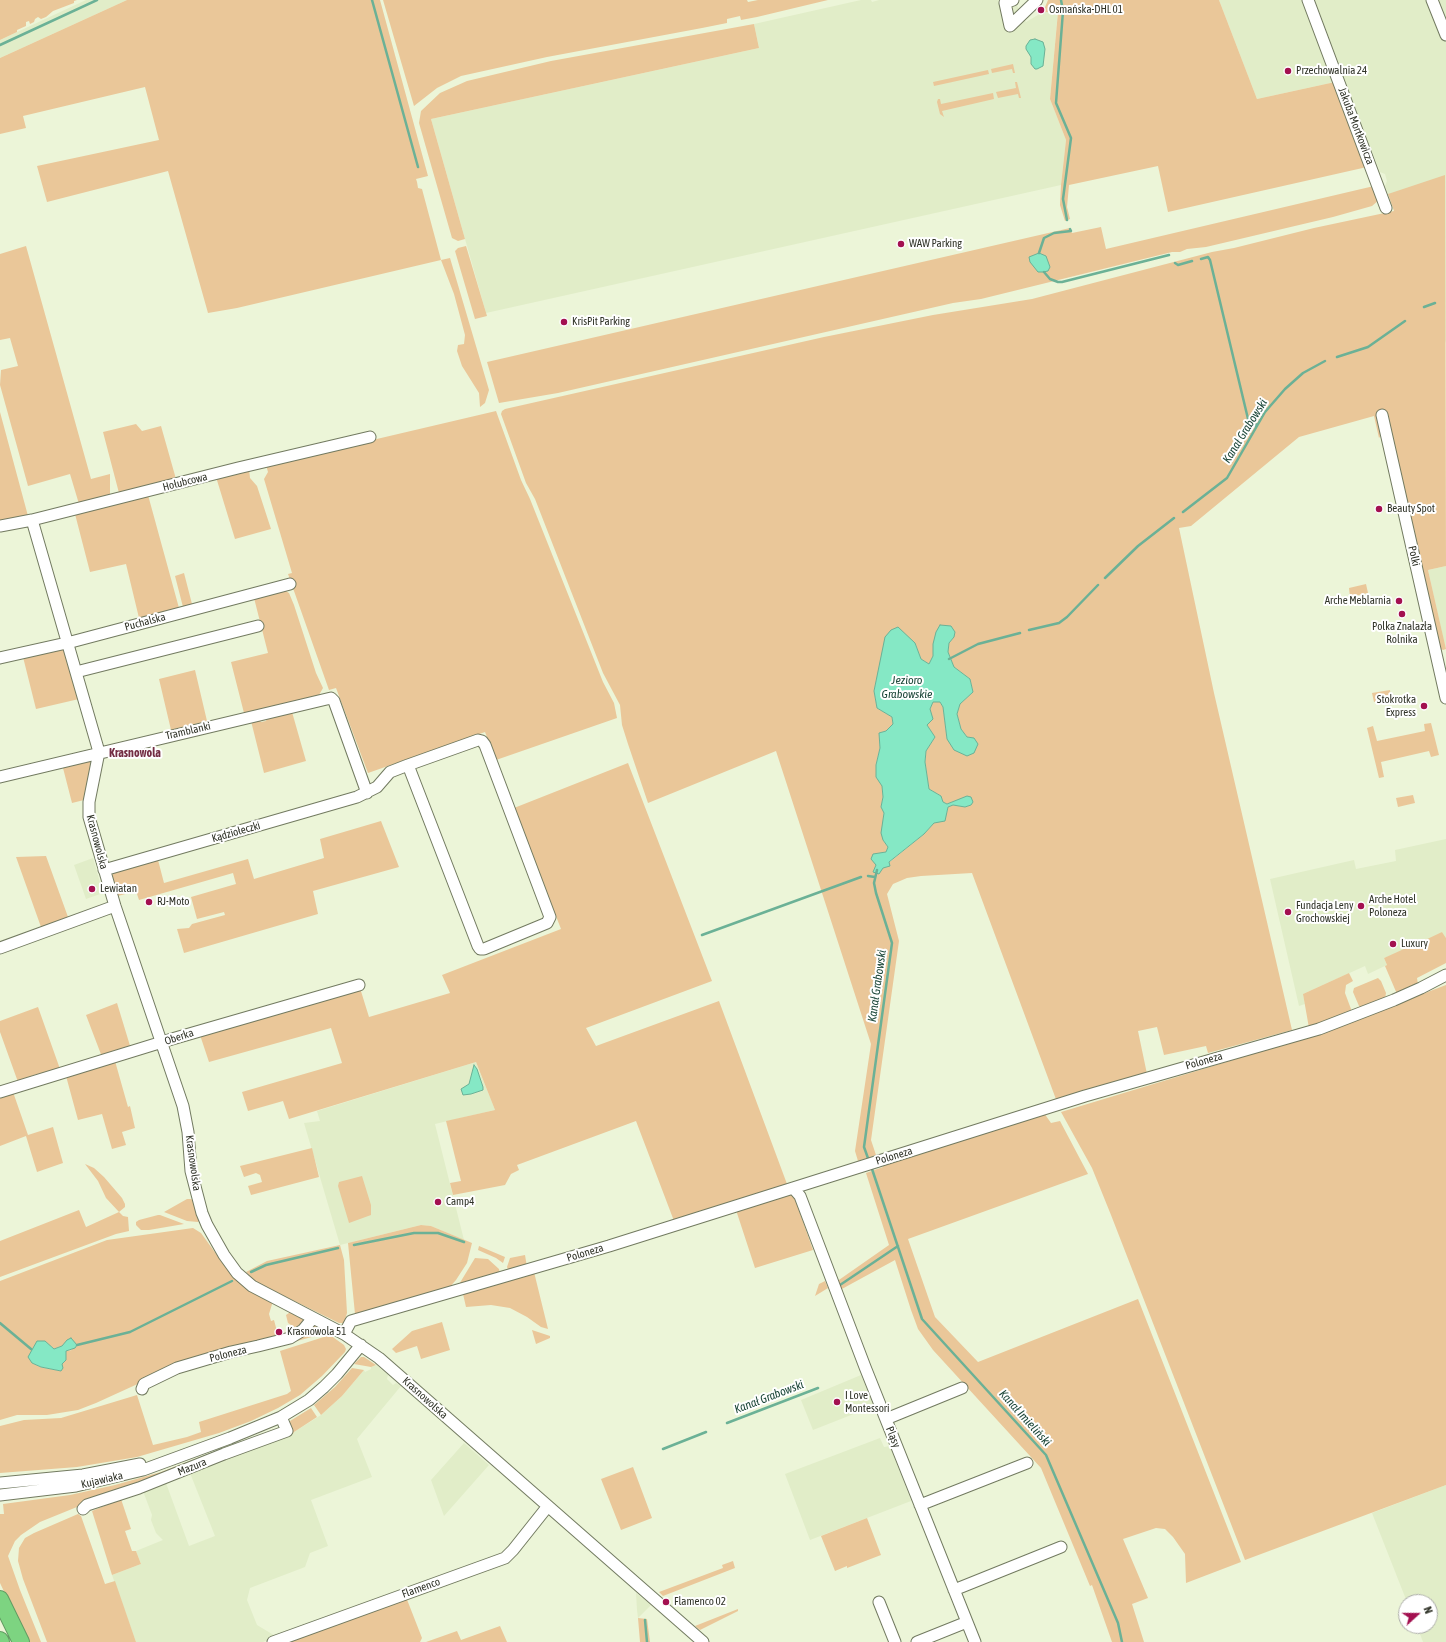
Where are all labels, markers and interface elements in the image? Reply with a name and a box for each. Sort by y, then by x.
place label: Osmańska-DHL 01 [1049,3,1123,17]
marker: Osmańska-DHL 01 [1036,5,1046,15]
place label: Przechowalnia 24 [1296,64,1367,78]
marker: Przechowalnia 24 [1283,66,1293,76]
street label: Jakuba Mortkowicza [1335,86,1377,166]
place label: WAW Parking [909,237,962,251]
marker: WAW Parking [896,239,906,249]
place label: KrisPit Parking [572,315,630,329]
marker: KrisPit Parking [559,317,569,327]
water label: Kanał Grabowski [1220,396,1270,466]
street label: Hołubcowa [161,470,209,494]
place label: Beauty Spot [1387,502,1435,516]
marker: Beauty Spot [1374,504,1384,514]
street label: Polki [1405,545,1423,567]
place label: Arche Meblarnia [1325,594,1391,608]
marker: Arche Meblarnia [1394,596,1404,606]
marker: Polka Znalazła Rolnika [1397,609,1407,619]
street label: Puchalska [123,610,167,634]
place label: Polka Znalazła Rolnika [1372,620,1432,646]
water label: Jezioro Grabowskie [882,673,932,701]
place label: Stokrotka Express [1377,693,1416,719]
marker: Stokrotka Express [1419,701,1429,711]
street label: Tramblanki [164,719,212,743]
district label: Krasnowola [109,746,161,760]
street label: Krasnowolska [83,813,111,871]
street label: Kądziołeczki [210,819,262,845]
place label: Lewiatan [100,882,137,896]
marker: Lewiatan [87,884,97,894]
place label: Arche Hotel Poloneza [1369,893,1416,919]
place label: RJ-Moto [157,895,190,909]
marker: RJ-Moto [144,897,154,907]
place label: Fundacja Leny Grochowskiej [1296,899,1354,925]
marker: Arche Hotel Poloneza [1356,901,1366,911]
marker: Fundacja Leny Grochowskiej [1283,907,1293,917]
place label: Luxury [1401,937,1428,951]
marker: Luxury [1388,939,1398,949]
water label: Kanał Grabowski [865,949,889,1023]
street label: Oberka [163,1026,195,1048]
street label: Poloneza [1184,1049,1224,1073]
street label: Krasnowolska [183,1134,203,1192]
street label: Poloneza [874,1144,914,1168]
place label: Camp4 [446,1195,474,1209]
marker: Camp4 [433,1197,443,1207]
street label: Poloneza [565,1241,605,1265]
place label: Krasnowola 51 [287,1325,346,1339]
marker: Krasnowola 51 [274,1327,284,1337]
street label: Poloneza [208,1343,248,1365]
street label: Krasnowolska [400,1374,450,1422]
water label: Kanał Grabowski [732,1377,806,1417]
water label: Kanał Imieliński [996,1387,1054,1449]
place label: I Love Montessori [845,1389,890,1415]
marker: I Love Montessori [832,1397,842,1407]
street label: Pląsy [883,1424,903,1450]
street label: Mazura [176,1455,208,1479]
street label: Kujawiaka [80,1469,124,1491]
street label: Flamenco [400,1575,442,1601]
north arrow [1398,1594,1438,1634]
place label: Flamenco 02 [674,1595,726,1609]
marker: Flamenco 02 [661,1597,671,1607]
text: N [1422,1605,1435,1615]

